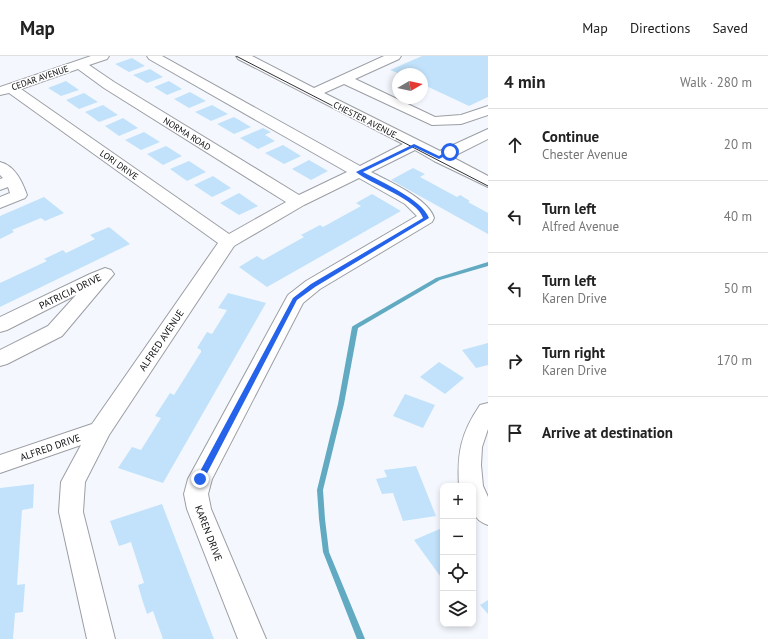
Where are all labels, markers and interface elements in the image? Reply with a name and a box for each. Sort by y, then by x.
text: Map [20,16,55,40]
text: Map [582,19,608,37]
text: Directions [630,19,690,37]
text: Saved [712,19,748,37]
street label: CEDAR AVENUE [10,63,70,92]
north arrow [392,68,428,104]
text: 4 min [504,71,545,93]
text: Walk · 280 m [680,74,752,91]
street label: CHESTER AVENUE [332,99,399,140]
street label: NORMA ROAD [161,115,213,153]
text: Continue [542,127,599,146]
icon: ahead [504,134,526,156]
text: 20 m [724,136,752,153]
route start [441,143,459,161]
text: Chester Avenue [542,146,628,163]
street label: LORI DRIVE [98,147,141,182]
text: Turn left [542,199,596,218]
icon: left [504,206,526,228]
text: 40 m [724,208,752,225]
text: Alfred Avenue [542,218,619,235]
street label: PATRICIA DRIVE [37,271,104,312]
text: Turn left [542,271,596,290]
icon: left [504,278,526,300]
text: 50 m [724,280,752,297]
text: Karen Drive [542,290,607,307]
street label: ALFRED AVENUE [136,307,187,374]
text: Turn right [542,343,605,362]
icon: right [504,350,526,372]
text: 170 m [717,352,752,369]
text: Karen Drive [542,362,607,379]
icon: arrive [504,422,526,444]
text: Arrive at destination [542,423,673,442]
street label: ALFRED DRIVE [18,431,82,464]
route end [191,470,209,488]
map controls [440,483,476,627]
button: + [440,483,476,519]
street label: KAREN DRIVE [192,503,225,563]
button: − [440,519,476,555]
button: locate [440,555,476,591]
button: layers [440,591,476,627]

